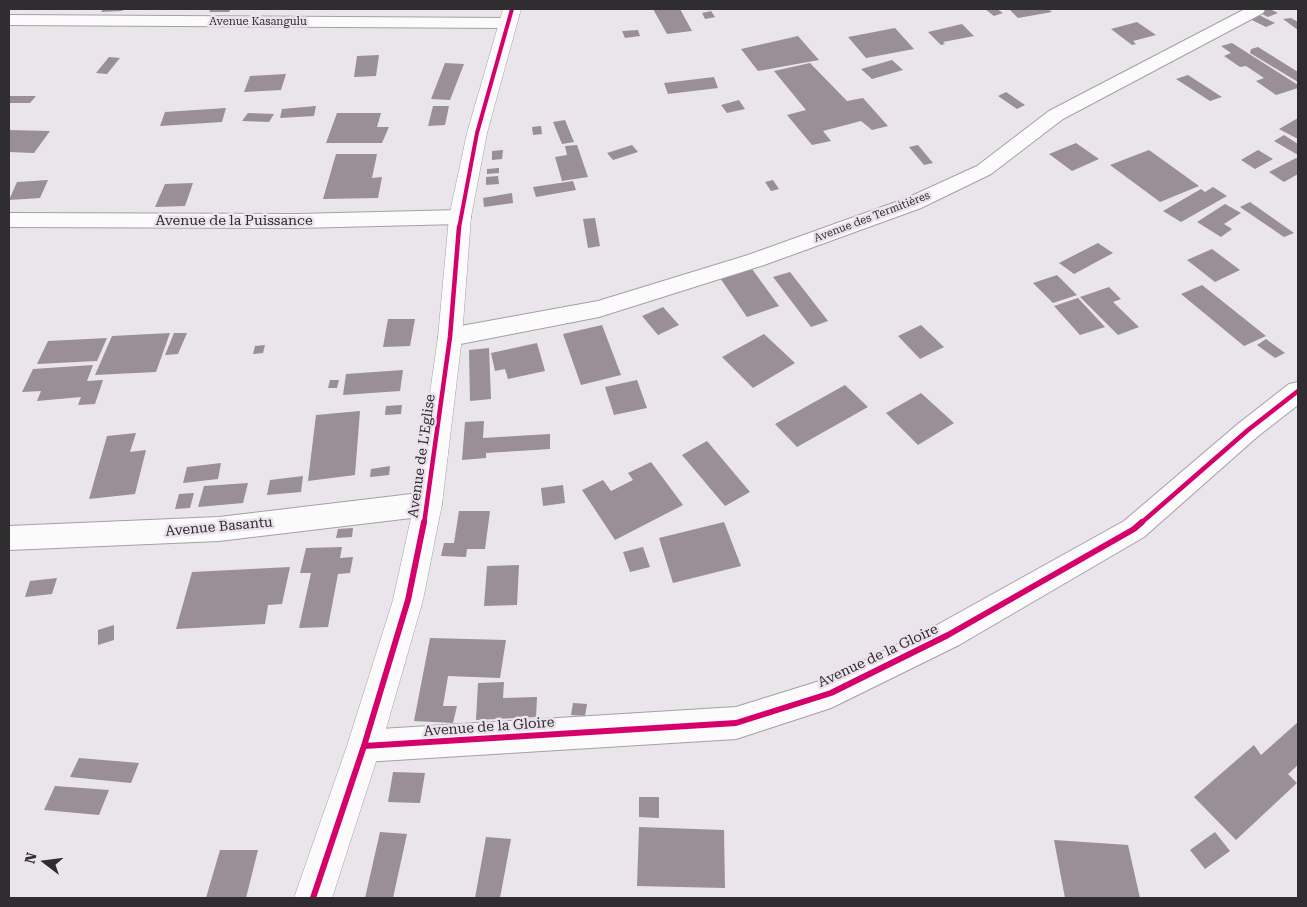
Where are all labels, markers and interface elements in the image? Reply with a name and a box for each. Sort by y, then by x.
street label: Avenue Kasangulu [209,15,307,29]
street label: Avenue des Termitières [812,189,932,245]
street label: Avenue de la Puissance [155,213,313,229]
street label: Avenue de L'Eglise [405,393,439,519]
street label: Avenue Basantu [165,514,273,540]
street label: Avenue de la Gloire [815,621,941,691]
street label: Avenue de la Gloire [423,714,555,740]
north arrow [20,837,70,887]
text: N [21,851,40,865]

